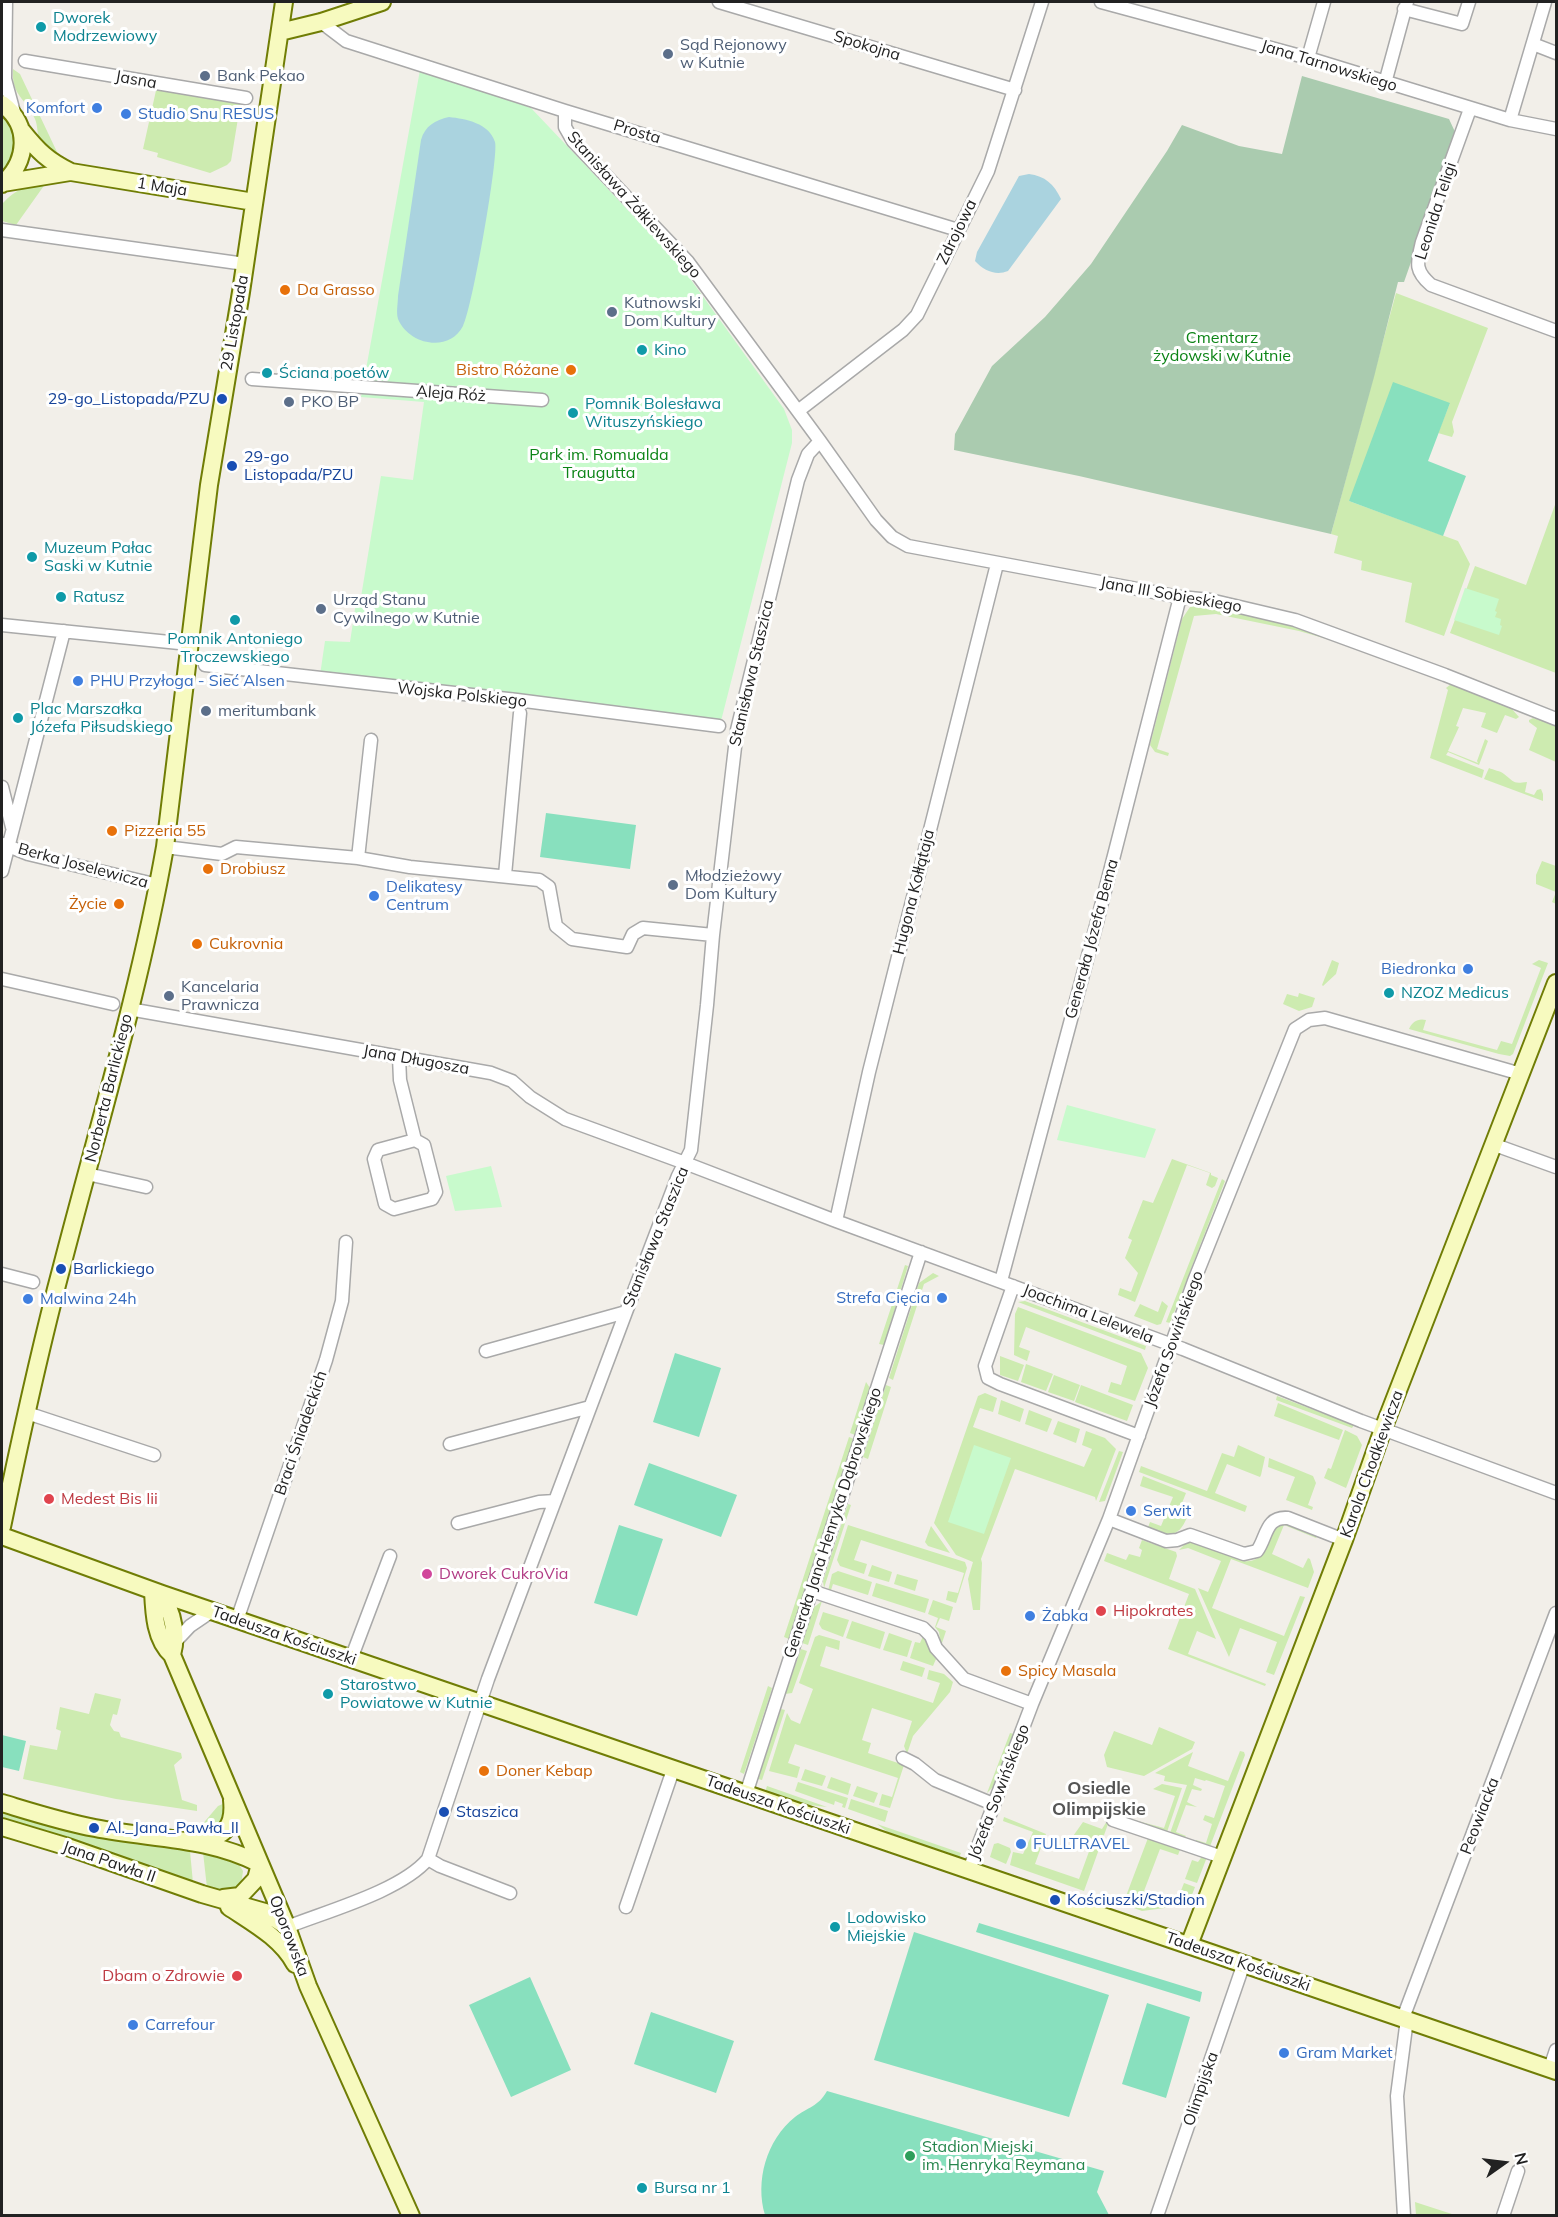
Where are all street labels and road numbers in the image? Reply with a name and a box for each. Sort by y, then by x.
street label: Spokojna [831,27,903,65]
street label: Jana Tarnowskiego [1259,36,1399,96]
street label: Jasna [114,67,158,93]
street label: Prosta [611,116,663,148]
street label: Stanisława Żółkiewskiego [563,128,705,282]
street label: Leonida Teligi [1411,160,1461,262]
street label: 1 Maja [136,174,188,200]
street label: Zdrojowa [933,196,981,268]
street label: 29 Listopada [217,274,253,372]
street label: Aleja Róż [415,382,487,406]
street label: Jana III Sobieskiego [1099,573,1243,617]
street label: Stanisława Staszica [726,598,778,748]
street label: Wojska Polskiego [396,679,528,711]
street label: Hugona Kołłątaja [889,827,939,957]
street label: Berka Joselewicza [16,839,150,893]
street label: Generała Józefa Bema [1061,857,1123,1021]
street label: Norberta Barlickiego [81,1012,137,1164]
street label: Jana Długosza [361,1041,471,1079]
street label: Stanisława Staszica [619,1164,693,1310]
street label: Józefa Sowińskiego [1140,1268,1208,1410]
street label: Joachima Lelewela [1020,1280,1156,1348]
street label: Braci Śniadeckich [271,1368,331,1498]
street label: Generała Jana Henryka Dąbrowskiego [780,1385,886,1661]
street label: Karola Chodkiewicza [1336,1388,1408,1540]
street label: Tadeusza Kościuszki [209,1602,359,1670]
street label: Józefa Sowińskiego [964,1721,1034,1863]
street label: Tadeusza Kościuszki [703,1771,853,1839]
street label: Peowiacka [1457,1775,1503,1857]
street label: Jana Pawła II [60,1837,158,1887]
street label: Oporowska [265,1893,313,1979]
street label: Tadeusza Kościuszki [1163,1928,1313,1996]
street label: Olimpijska [1179,2050,1223,2128]

